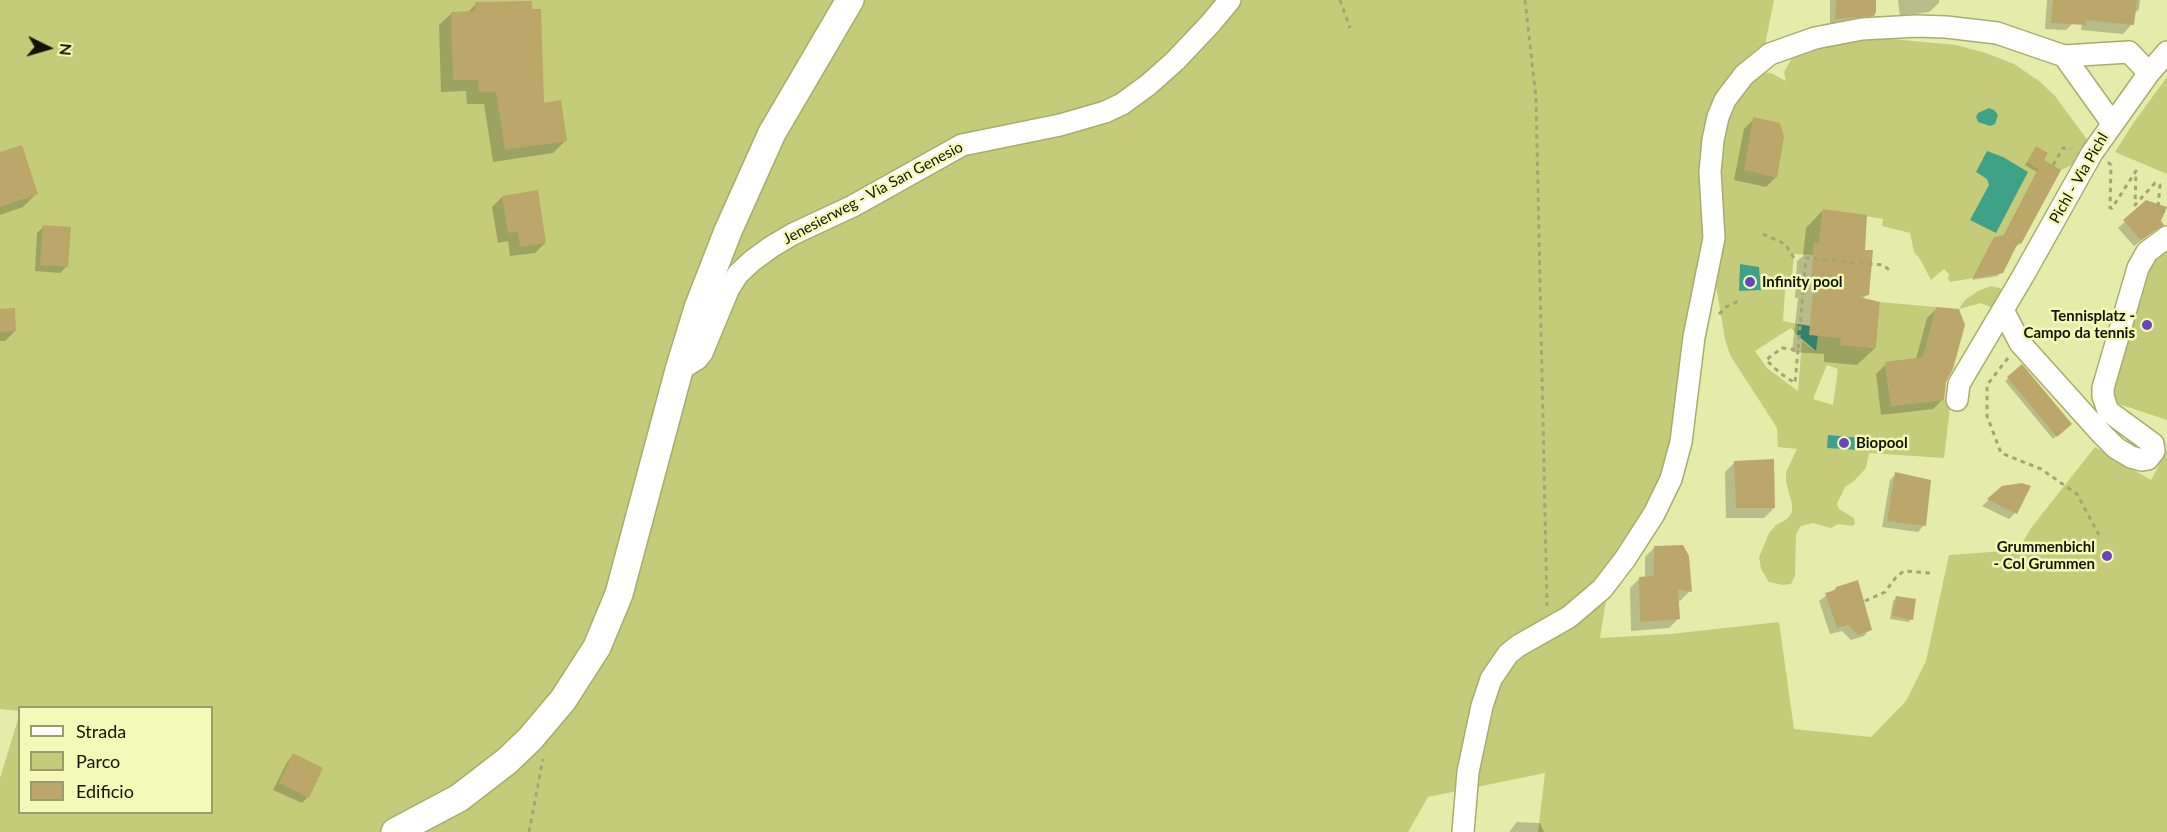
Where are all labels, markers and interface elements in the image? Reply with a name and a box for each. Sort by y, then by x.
north arrow [18,18,78,78]
text: N [56,43,76,57]
street label: Pichl - Via Pichl [2046,130,2112,226]
street label: Jenesierweg - Via San Genesio [780,138,966,248]
place label: Infinity pool [1762,273,1843,291]
marker: Infinity pool [1743,275,1757,289]
place label: Tennisplatz - Campo da tennis [2023,307,2135,342]
marker: Tennisplatz - Campo da tennis [2140,318,2154,332]
place label: Biopool [1856,434,1908,452]
marker: Biopool [1837,436,1851,450]
place label: Grummenbichl - Col Grummen [1994,538,2095,573]
marker: Grummenbichl - Col Grummen [2100,549,2114,563]
legend [18,706,213,814]
text: Strada [76,720,126,742]
text: Parco [76,750,120,772]
text: Edificio [76,780,134,802]

